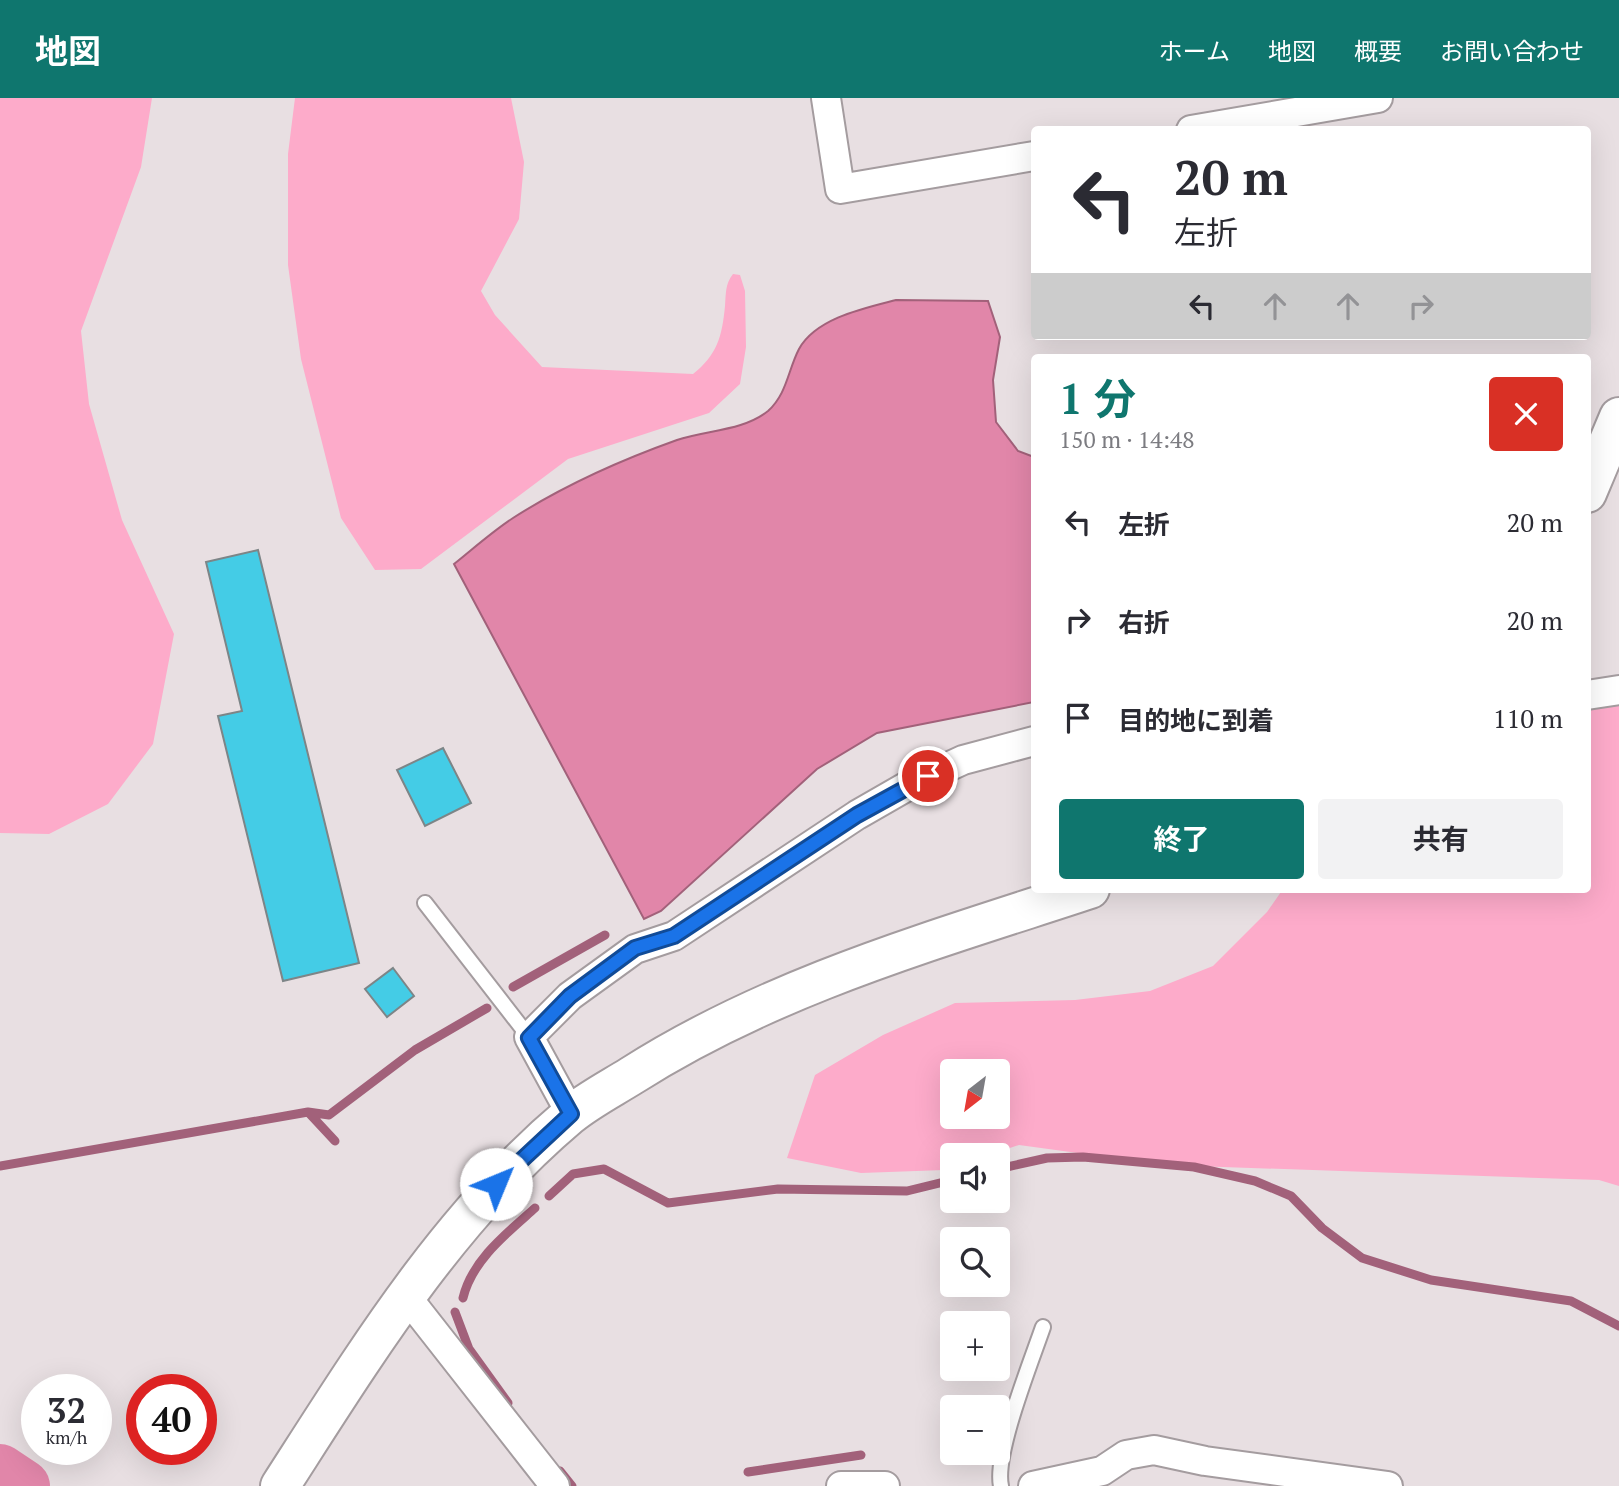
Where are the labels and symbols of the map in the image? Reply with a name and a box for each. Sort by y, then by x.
pin [898,746,958,806]
north arrow [940,1059,1010,1129]
position arrow [459,1147,533,1221]
speed limit sign: 40 [126,1374,217,1465]

